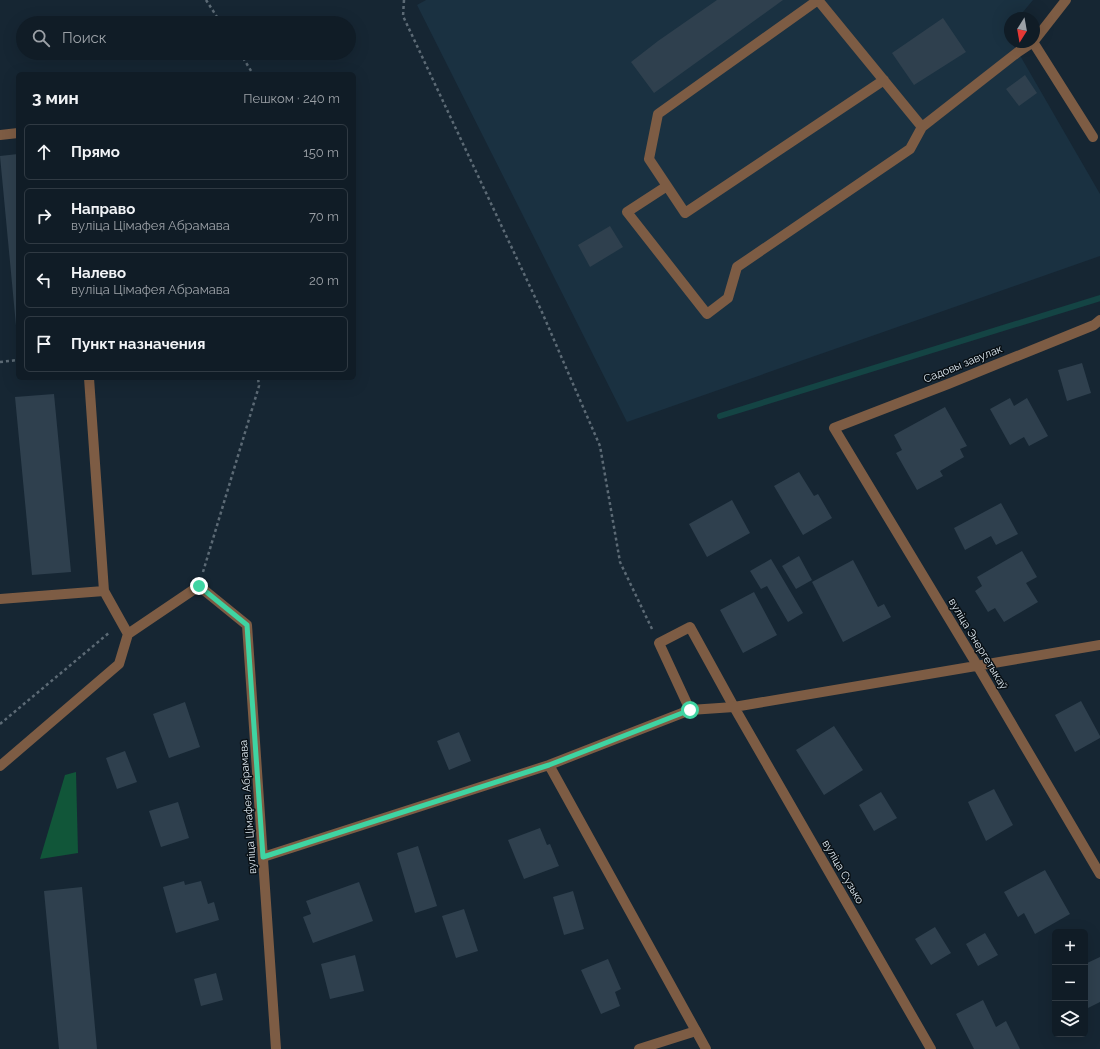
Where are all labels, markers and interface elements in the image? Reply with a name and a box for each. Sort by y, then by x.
north arrow [1004,12,1040,48]
search box [16,16,356,60]
icon: search [30,27,52,49]
text: Поиск [62,29,107,47]
text: 3 мин [32,88,79,108]
text: Пешком · 240 m [243,91,340,106]
icon: ahead [33,141,55,163]
text: Прямо [71,143,120,161]
text: 150 m [303,145,339,160]
text: Направо [71,200,135,218]
icon: right [33,205,55,227]
text: 70 m [309,209,339,224]
text: вуліца Цімафея Абрамава [71,218,230,233]
text: Налево [71,264,126,282]
icon: left [33,269,55,291]
text: 20 m [309,273,339,288]
text: вуліца Цімафея Абрамава [71,282,230,297]
icon: arrive [33,333,55,355]
text: Пункт назначения [71,335,205,353]
street label: Садовы завулак [922,342,1004,386]
route end [190,577,208,595]
street label: вуліца Энергетыкаў [946,596,1010,692]
route start [681,701,699,719]
street label: вуліца Цімафея Абрамава [237,739,259,875]
street label: вуліца Сузько [819,838,867,907]
map controls [1052,929,1088,1037]
button: + [1052,929,1088,965]
button: − [1052,965,1088,1001]
button: layers [1052,1001,1088,1037]

